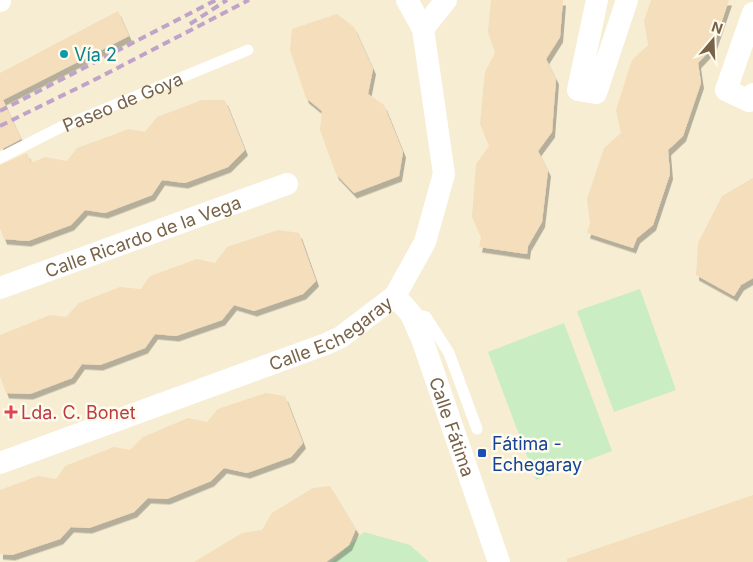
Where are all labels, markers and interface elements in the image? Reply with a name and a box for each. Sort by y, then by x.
north arrow [688,15,738,65]
text: N [710,17,725,37]
place label: Vía 2 [74,44,117,65]
marker: Vía 2 [58,48,70,60]
street label: Paseo de Goya [59,68,186,136]
street label: Calle Ricardo de la Vega [42,191,244,281]
street label: Calle Echegaray [266,292,396,374]
street label: Calle Fátima [425,374,479,479]
place label: Lda. C. Bonet [21,402,136,423]
marker: Lda. C. Bonet [5,406,17,418]
place label: Fátima - Echegaray [492,433,582,475]
marker: Fátima - Echegaray [476,447,488,459]

